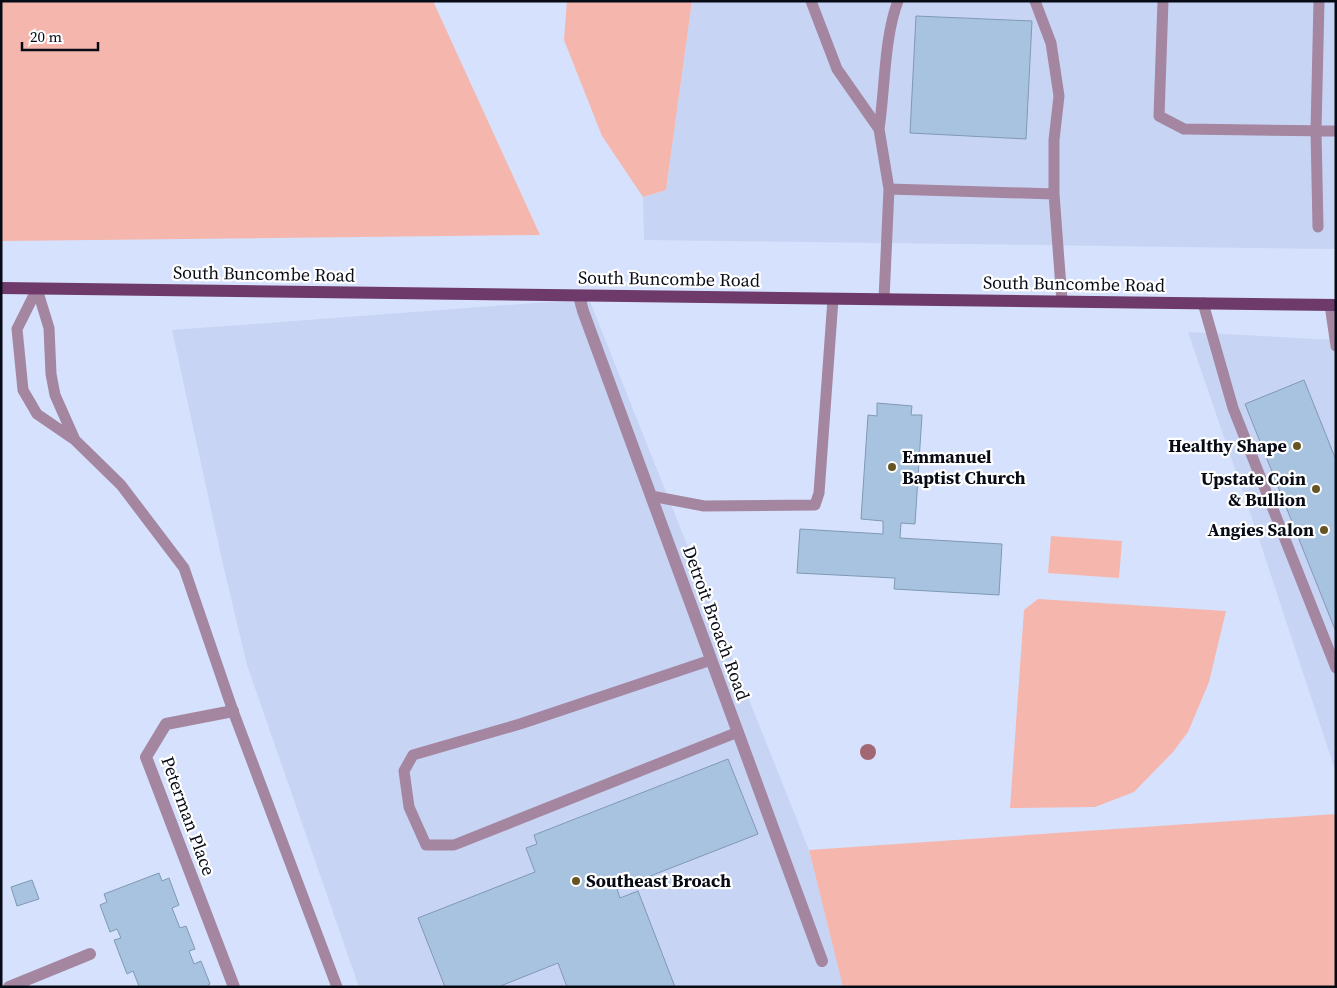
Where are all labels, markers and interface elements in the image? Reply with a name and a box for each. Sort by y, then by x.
scale bar [22,20,99,52]
text: 20 m [30,26,62,47]
street label: South Buncombe Road [173,259,355,288]
street label: South Buncombe Road [578,264,760,293]
street label: South Buncombe Road [983,269,1165,298]
place label: Healthy Shape [1168,433,1287,458]
marker: Healthy Shape [1291,440,1303,452]
place label: Emmanuel Baptist Church [902,444,1026,490]
marker: Emmanuel Baptist Church [886,461,898,473]
place label: Upstate Coin & Bullion [1201,466,1306,512]
marker: Upstate Coin & Bullion [1310,483,1322,495]
place label: Angies Salon [1208,517,1314,542]
marker: Angies Salon [1318,524,1330,536]
street label: Detroit Broach Road [677,542,756,704]
street label: Peterman Place [155,753,222,879]
place label: Southeast Broach [586,868,731,893]
marker: Southeast Broach [570,875,582,887]

